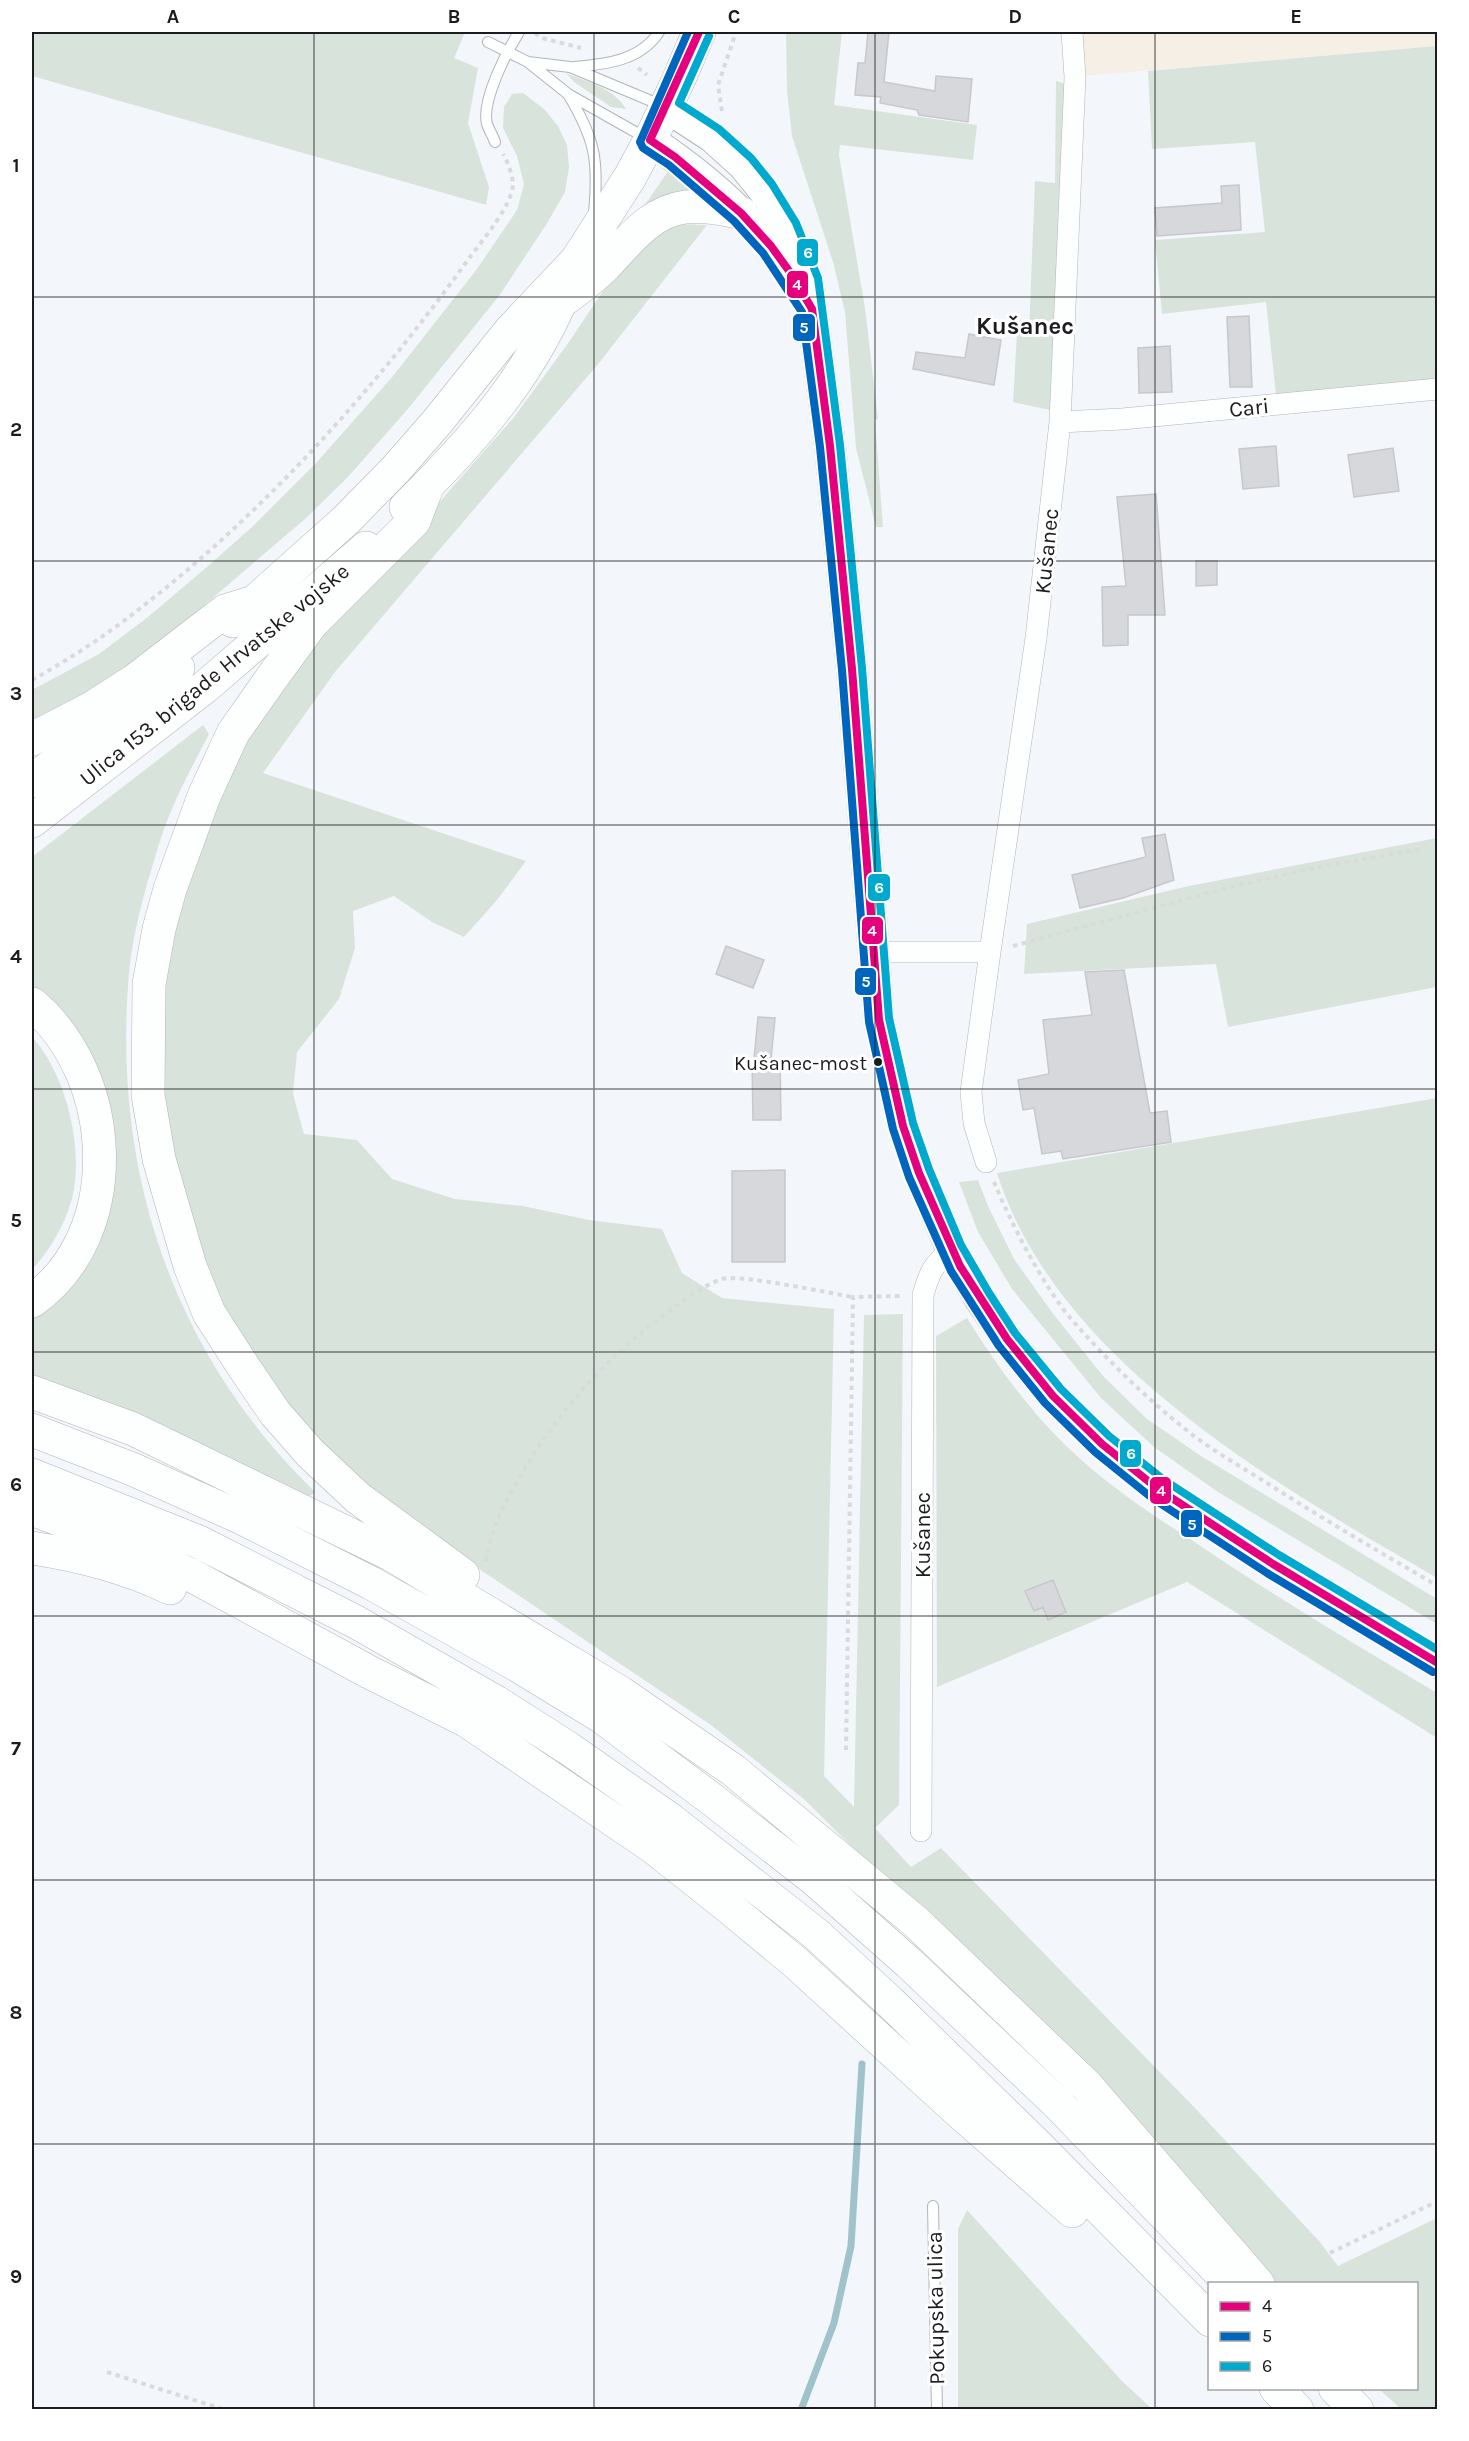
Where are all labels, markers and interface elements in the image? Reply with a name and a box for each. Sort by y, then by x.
text: A [167,5,180,28]
text: B [448,5,460,28]
text: C [728,5,740,28]
text: D [1008,5,1022,28]
text: E [1290,5,1302,28]
text: 1 [12,154,20,177]
line badge: 6 [796,238,819,267]
text: 6 [803,243,813,262]
line badge: 4 [786,270,809,299]
text: 4 [792,275,802,294]
district label: Kušanec [976,312,1074,340]
line badge: 5 [792,313,816,342]
text: 5 [799,318,809,337]
street label: Cari [1228,393,1270,423]
text: 2 [10,418,22,441]
street label: Kušanec [1030,507,1064,595]
street label: Ulica 153. brigade Hrvatske vojske [75,558,355,792]
text: 3 [10,682,22,705]
line badge: 6 [867,873,891,902]
text: 6 [874,878,884,897]
line badge: 4 [861,916,884,945]
text: 4 [867,921,877,940]
text: 4 [10,945,22,968]
line badge: 5 [854,967,877,996]
text: 5 [861,972,871,991]
place label: Kušanec-most [734,1052,867,1075]
marker: Kušanec-most [872,1056,884,1068]
text: 5 [10,1209,22,1232]
line badge: 6 [1119,1439,1142,1468]
text: 6 [1126,1444,1136,1463]
text: 6 [10,1473,22,1496]
line badge: 4 [1149,1476,1172,1505]
text: 4 [1156,1481,1166,1500]
street label: Kušanec [910,1492,936,1578]
line badge: 5 [1180,1509,1203,1538]
text: 5 [1187,1515,1197,1534]
text: 7 [11,1737,21,1760]
text: 8 [10,2001,22,2024]
street label: Pokupska ulica [922,2231,950,2385]
text: 9 [10,2265,22,2288]
legend [1208,2282,1418,2390]
text: 4 [1262,2295,1272,2317]
text: 5 [1262,2325,1272,2347]
text: 6 [1262,2355,1272,2377]

